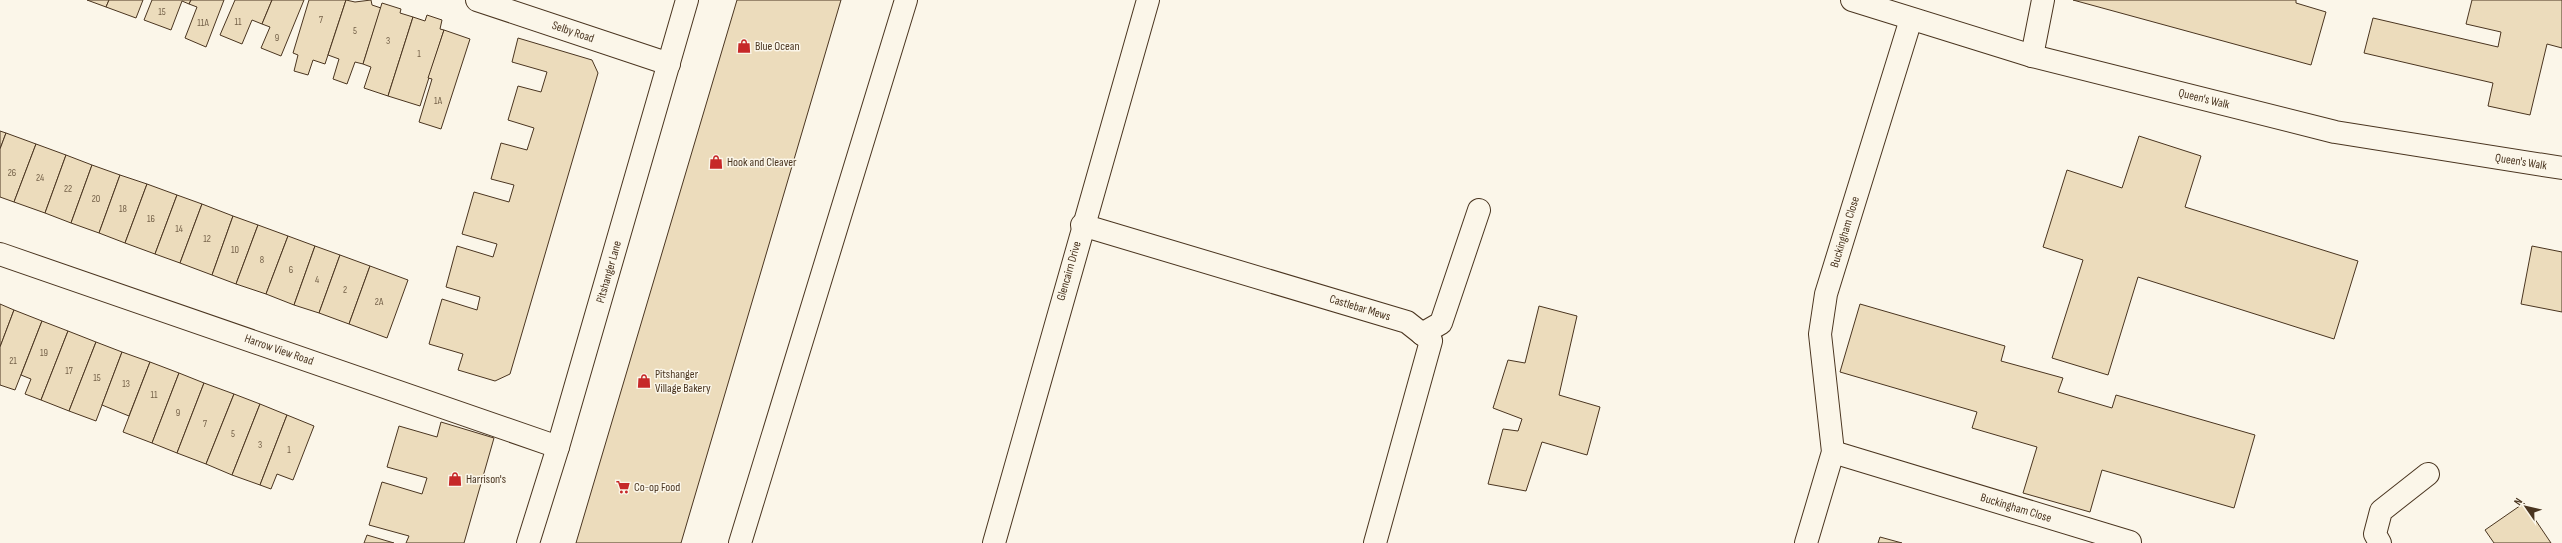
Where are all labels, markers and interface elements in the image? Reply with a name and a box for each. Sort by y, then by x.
house number: 15 [158,6,166,18]
house number: 7 [319,14,323,26]
house number: 11 [235,16,242,28]
house number: 11A [197,17,209,29]
street label: Selby Road [550,18,596,46]
house number: 5 [353,25,357,37]
house number: 9 [275,32,279,44]
house number: 3 [386,35,390,47]
shop icon: Blue Ocean [736,38,752,54]
place label: Blue Ocean [755,39,800,54]
house number: 1 [417,48,421,60]
street label: Queen's Walk [2177,85,2232,113]
house number: 1A [434,95,443,107]
street label: Queen's Walk [2494,151,2548,174]
shop icon: Hook and Cleaver [708,154,724,170]
place label: Hook and Cleaver [727,155,797,170]
house number: 26 [8,167,16,179]
house number: 24 [36,172,44,184]
house number: 22 [64,183,72,195]
house number: 20 [92,193,100,205]
street label: Buckingham Close [1827,195,1863,269]
house number: 18 [119,203,127,215]
house number: 16 [147,213,155,225]
house number: 14 [175,223,183,235]
house number: 12 [203,233,211,245]
street label: Pitshanger Lane [593,239,625,305]
street label: Glencairn Drive [1053,239,1085,302]
house number: 10 [231,244,239,256]
house number: 8 [260,254,264,266]
house number: 6 [289,264,293,276]
house number: 4 [315,274,319,286]
house number: 2 [343,284,347,296]
street label: Castlebar Mews [1328,292,1392,324]
house number: 2A [375,296,384,308]
street label: Harrow View Road [242,331,316,369]
house number: 19 [40,347,48,359]
house number: 21 [9,355,17,367]
house number: 17 [65,365,73,377]
place label: Pitshanger Village Bakery [655,367,711,396]
house number: 15 [93,372,101,384]
shop icon: Pitshanger Village Bakery [636,373,652,389]
house number: 13 [122,378,130,390]
house number: 11 [151,389,158,401]
house number: 9 [176,407,180,419]
house number: 7 [203,418,207,430]
house number: 5 [231,428,235,440]
house number: 3 [258,439,262,451]
house number: 1 [287,444,291,456]
shop icon: Harrison's [447,471,463,487]
place label: Harrison's [466,472,506,487]
supermarket icon: Co-op Food [615,479,631,495]
place label: Co-op Food [634,480,680,495]
north arrow [2506,487,2546,527]
street label: Buckingham Close [1979,490,2053,526]
text: N [2511,496,2525,508]

